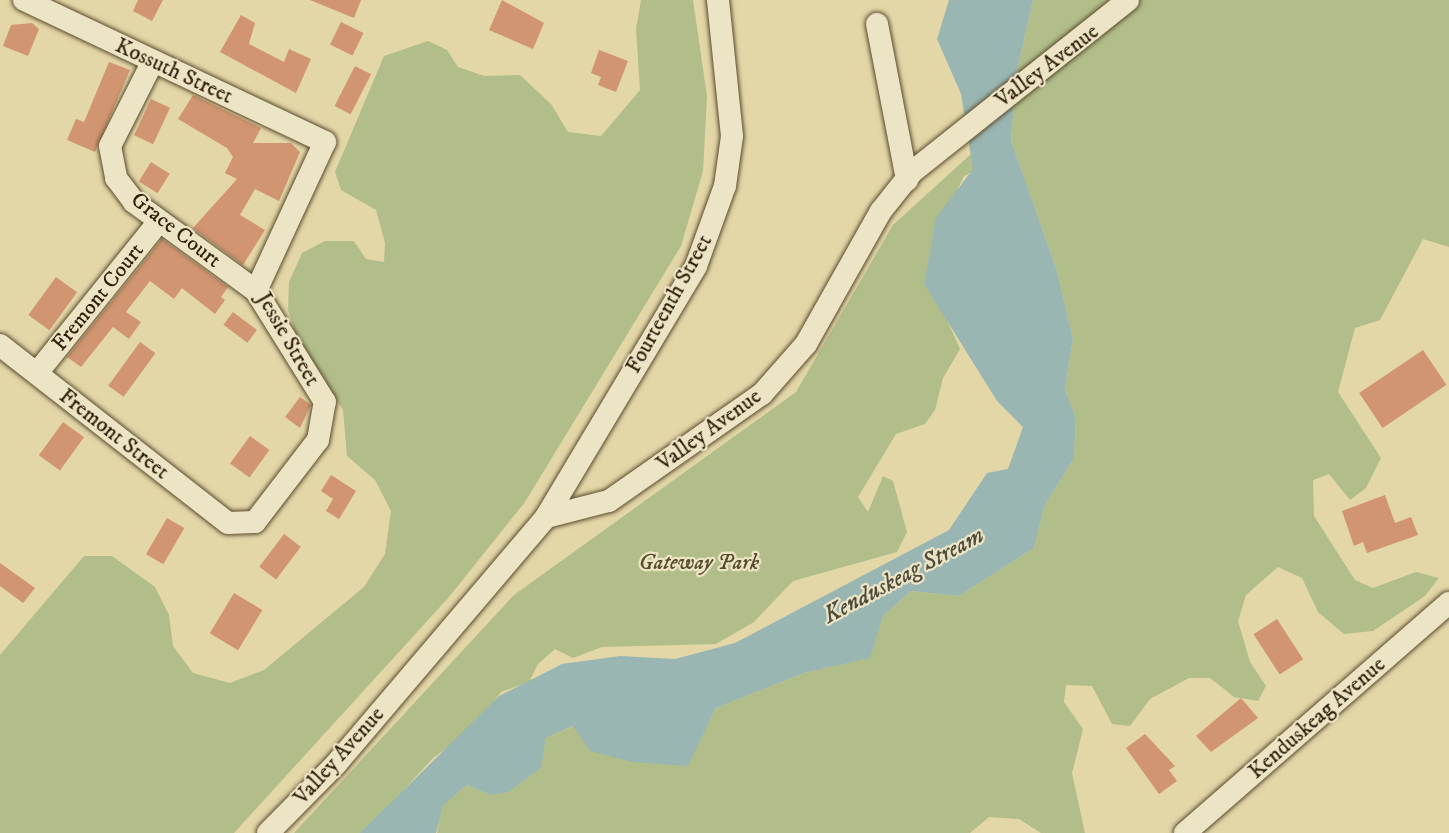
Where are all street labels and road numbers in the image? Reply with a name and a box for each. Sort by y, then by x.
street label: Valley Avenue [990,19,1104,113]
street label: Kossuth Street [111,32,237,110]
street label: Grace Court [126,187,226,273]
street label: Fourteenth Street [620,230,718,378]
street label: Fremont Court [46,238,150,356]
street label: Jessie Street [251,287,325,391]
street label: Fremont Street [54,383,174,485]
street label: Valley Avenue [652,383,766,477]
street label: Kenduskeag Avenue [1243,651,1391,785]
street label: Valley Avenue [288,702,390,810]

